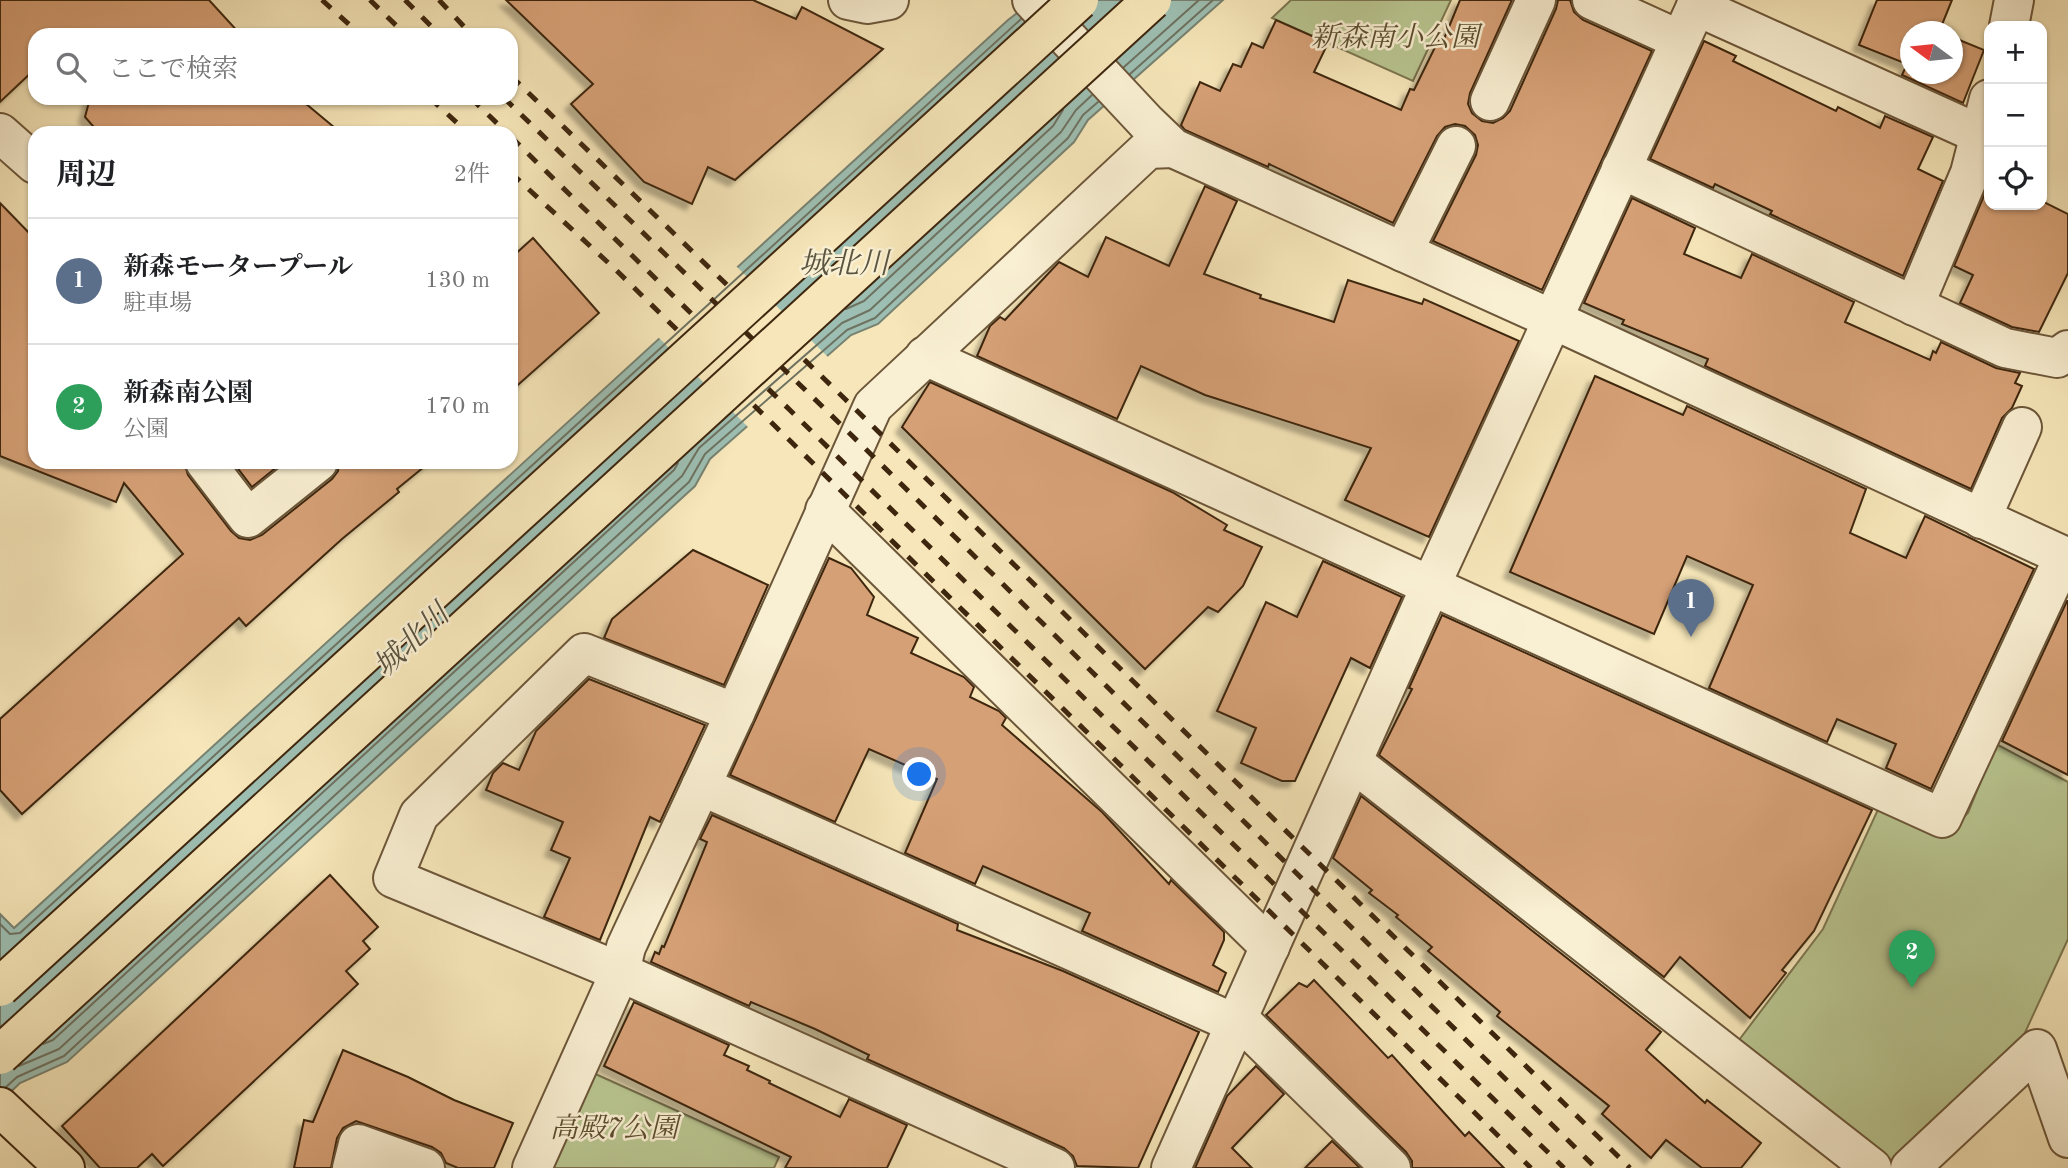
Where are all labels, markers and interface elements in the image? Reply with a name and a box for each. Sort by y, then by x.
north arrow [1900,21,1963,84]
map controls [1984,21,2047,210]
button: + [1984,21,2047,84]
park label: 新森南小公園 [1311,22,1483,53]
search box [28,28,518,105]
icon: search [52,48,90,86]
text: ここで検索 [108,57,238,83]
button: − [1984,84,2047,147]
button: locate [1984,147,2047,210]
text: 周辺 [56,161,116,191]
text: 2件 [454,163,490,186]
water label: 城北川 [799,248,892,280]
text: 新森モータープール [123,255,353,281]
text: 1 [72,269,86,292]
text: 130 m [425,269,490,292]
text: 駐車場 [123,292,192,315]
text: 新森南公園 [123,381,253,407]
text: 2 [72,395,86,418]
text: 170 m [425,395,490,418]
text: 公園 [123,418,169,441]
pin: 1 [1668,579,1714,637]
water label: 城北川 [368,596,458,683]
your location [902,757,936,791]
pin: 2 [1889,930,1935,988]
park label: 高殿7公園 [550,1113,682,1144]

